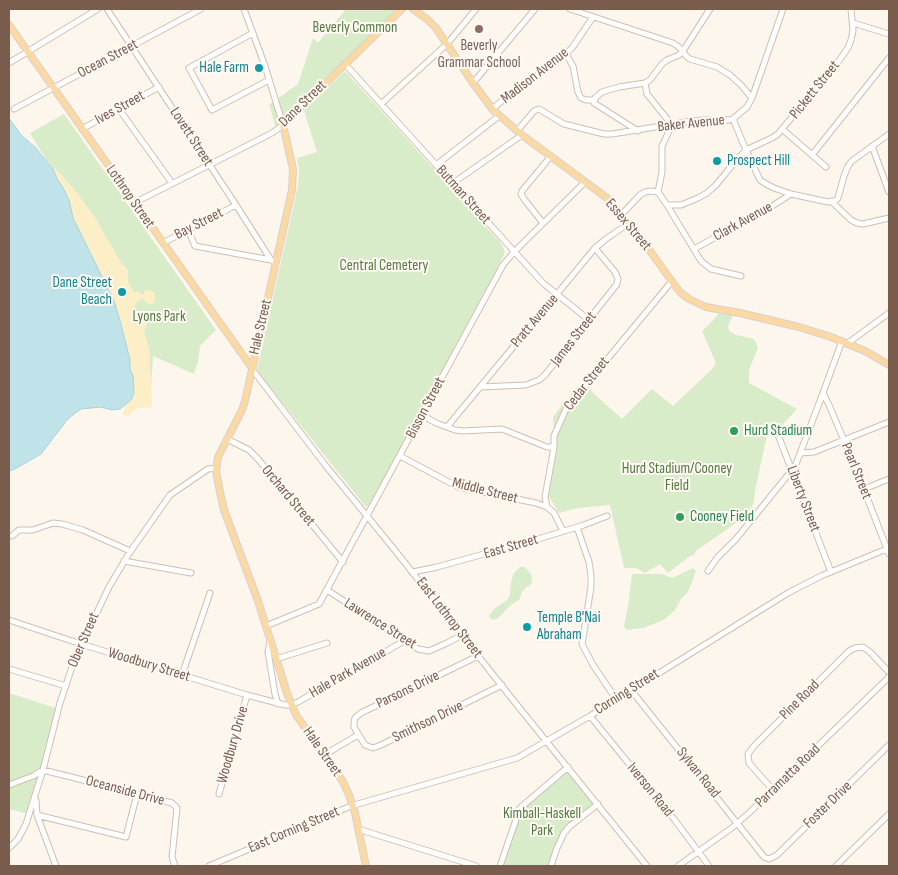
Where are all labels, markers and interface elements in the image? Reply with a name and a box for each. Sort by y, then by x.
park label: Beverly Common [313,19,397,37]
marker: Beverly Grammar School [473,23,485,35]
street label: Ocean Street [75,36,141,82]
place label: Beverly Grammar School [437,37,521,72]
street label: Madison Avenue [498,44,572,108]
street label: Pickett Street [786,57,844,123]
place label: Hale Farm [199,59,249,77]
marker: Hale Farm [253,62,265,74]
street label: Dane Street [275,77,331,131]
street label: Ives Street [92,87,148,129]
street label: Lovett Street [165,104,217,170]
street label: Baker Avenue [657,112,725,136]
place label: Prospect Hill [727,152,790,170]
marker: Prospect Hill [711,155,723,167]
street label: Lothrop Street [102,162,158,232]
street label: Butman Street [432,162,494,228]
street label: Essex Street [601,195,655,255]
street label: Clark Avenue [710,198,776,246]
street label: Bay Street [172,204,226,244]
park label: Central Cemetery [340,257,428,275]
place label: Dane Street Beach [52,274,112,309]
marker: Dane Street Beach [116,286,128,298]
street label: Pratt Avenue [507,291,563,351]
street label: Hale Street [246,298,276,356]
park label: Lyons Park [132,308,186,326]
street label: James Street [547,308,601,370]
street label: Cedar Street [560,353,614,415]
street label: Bisson Street [402,374,450,442]
place label: Hurd Stadium [744,422,812,440]
marker: Hurd Stadium [728,425,740,437]
street label: Pearl Street [837,440,875,502]
park label: Hurd Stadium/Cooney Field [622,460,732,495]
street label: Orchard Street [257,462,319,530]
street label: Liberty Street [782,463,824,535]
street label: Middle Street [450,474,520,508]
place label: Cooney Field [690,508,754,526]
marker: Cooney Field [674,511,686,523]
street label: East Street [482,531,540,563]
street label: East Lothrop Street [412,574,486,662]
street label: Lawrence Street [340,595,420,653]
place label: Temple B'Nai Abraham [537,609,600,644]
street label: Ober Street [64,610,104,670]
marker: Temple B'Nai Abraham [521,621,533,633]
street label: Woodbury Street [106,644,192,686]
street label: Hale Park Avenue [306,644,390,702]
street label: Corning Street [591,665,663,719]
street label: Parsons Drive [374,667,442,713]
street label: Pine Road [776,676,824,724]
street label: Smithson Drive [390,697,466,747]
street label: Woodbury Drive [213,704,253,786]
street label: Hale Street [298,724,346,780]
street label: Parramatta Road [752,740,824,812]
street label: Sylvan Road [672,744,724,802]
street label: Iverson Road [623,759,677,821]
street label: Oceanside Drive [84,772,166,810]
street label: Foster Drive [800,778,856,832]
street label: East Corning Street [246,803,342,857]
park label: Kimball-Haskell Park [503,805,581,840]

